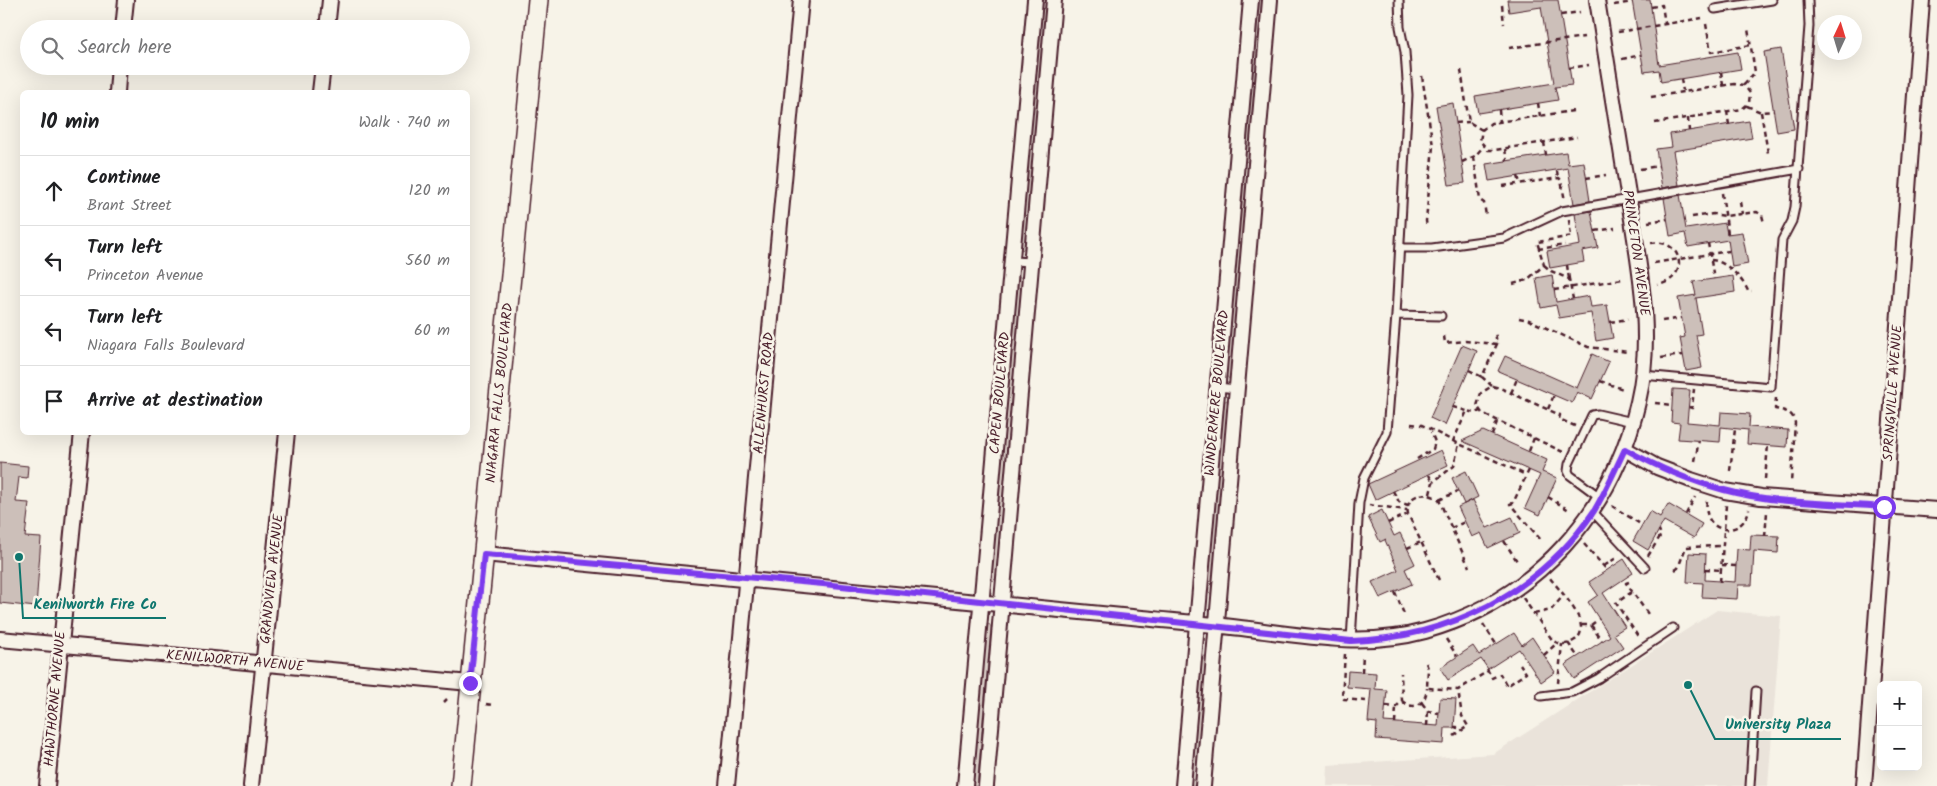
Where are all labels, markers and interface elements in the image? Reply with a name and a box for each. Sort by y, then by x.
north arrow [1817,15,1862,60]
search box [20,20,470,75]
text: Search here [78,33,172,63]
icon: search [38,34,66,62]
text: 10 min [40,106,100,139]
text: Walk · 740 m [359,110,450,135]
text: Continue [87,163,160,193]
icon: ahead [40,177,68,205]
text: 120 m [409,178,450,203]
street label: PRINCETON AVENUE [1616,188,1656,318]
text: Brant Street [87,193,172,218]
text: Turn left [87,233,162,263]
icon: left [40,247,68,275]
text: 560 m [405,248,450,273]
text: Princeton Avenue [87,263,203,288]
street label: NIAGARA FALLS BOULEVARD [480,302,519,484]
text: Turn left [87,303,162,333]
street label: WINDERMERE BOULEVARD [1199,309,1235,477]
icon: left [40,317,68,345]
text: 60 m [414,318,450,343]
street label: SPRINGVILLE AVENUE [1877,323,1909,462]
street label: ALLENHURST ROAD [748,331,780,455]
street label: CAPEN BOULEVARD [984,331,1016,455]
text: Niagara Falls Boulevard [87,333,244,358]
text: Arrive at destination [87,386,263,416]
icon: arrive [40,387,68,415]
route start [1873,496,1896,519]
street label: GRANDVIEW AVENUE [254,512,290,645]
callout: Kenilworth Fire Co [23,588,166,618]
text: Kenilworth Fire Co [33,593,157,617]
street label: HAWTHORNE AVENUE [38,630,72,768]
street label: KENILWORTH AVENUE [165,644,306,678]
route end [459,672,482,695]
map controls [1877,681,1922,771]
button: + [1877,681,1922,726]
callout: University Plaza [1715,709,1841,739]
text: University Plaza [1725,713,1831,737]
button: − [1877,726,1922,771]

